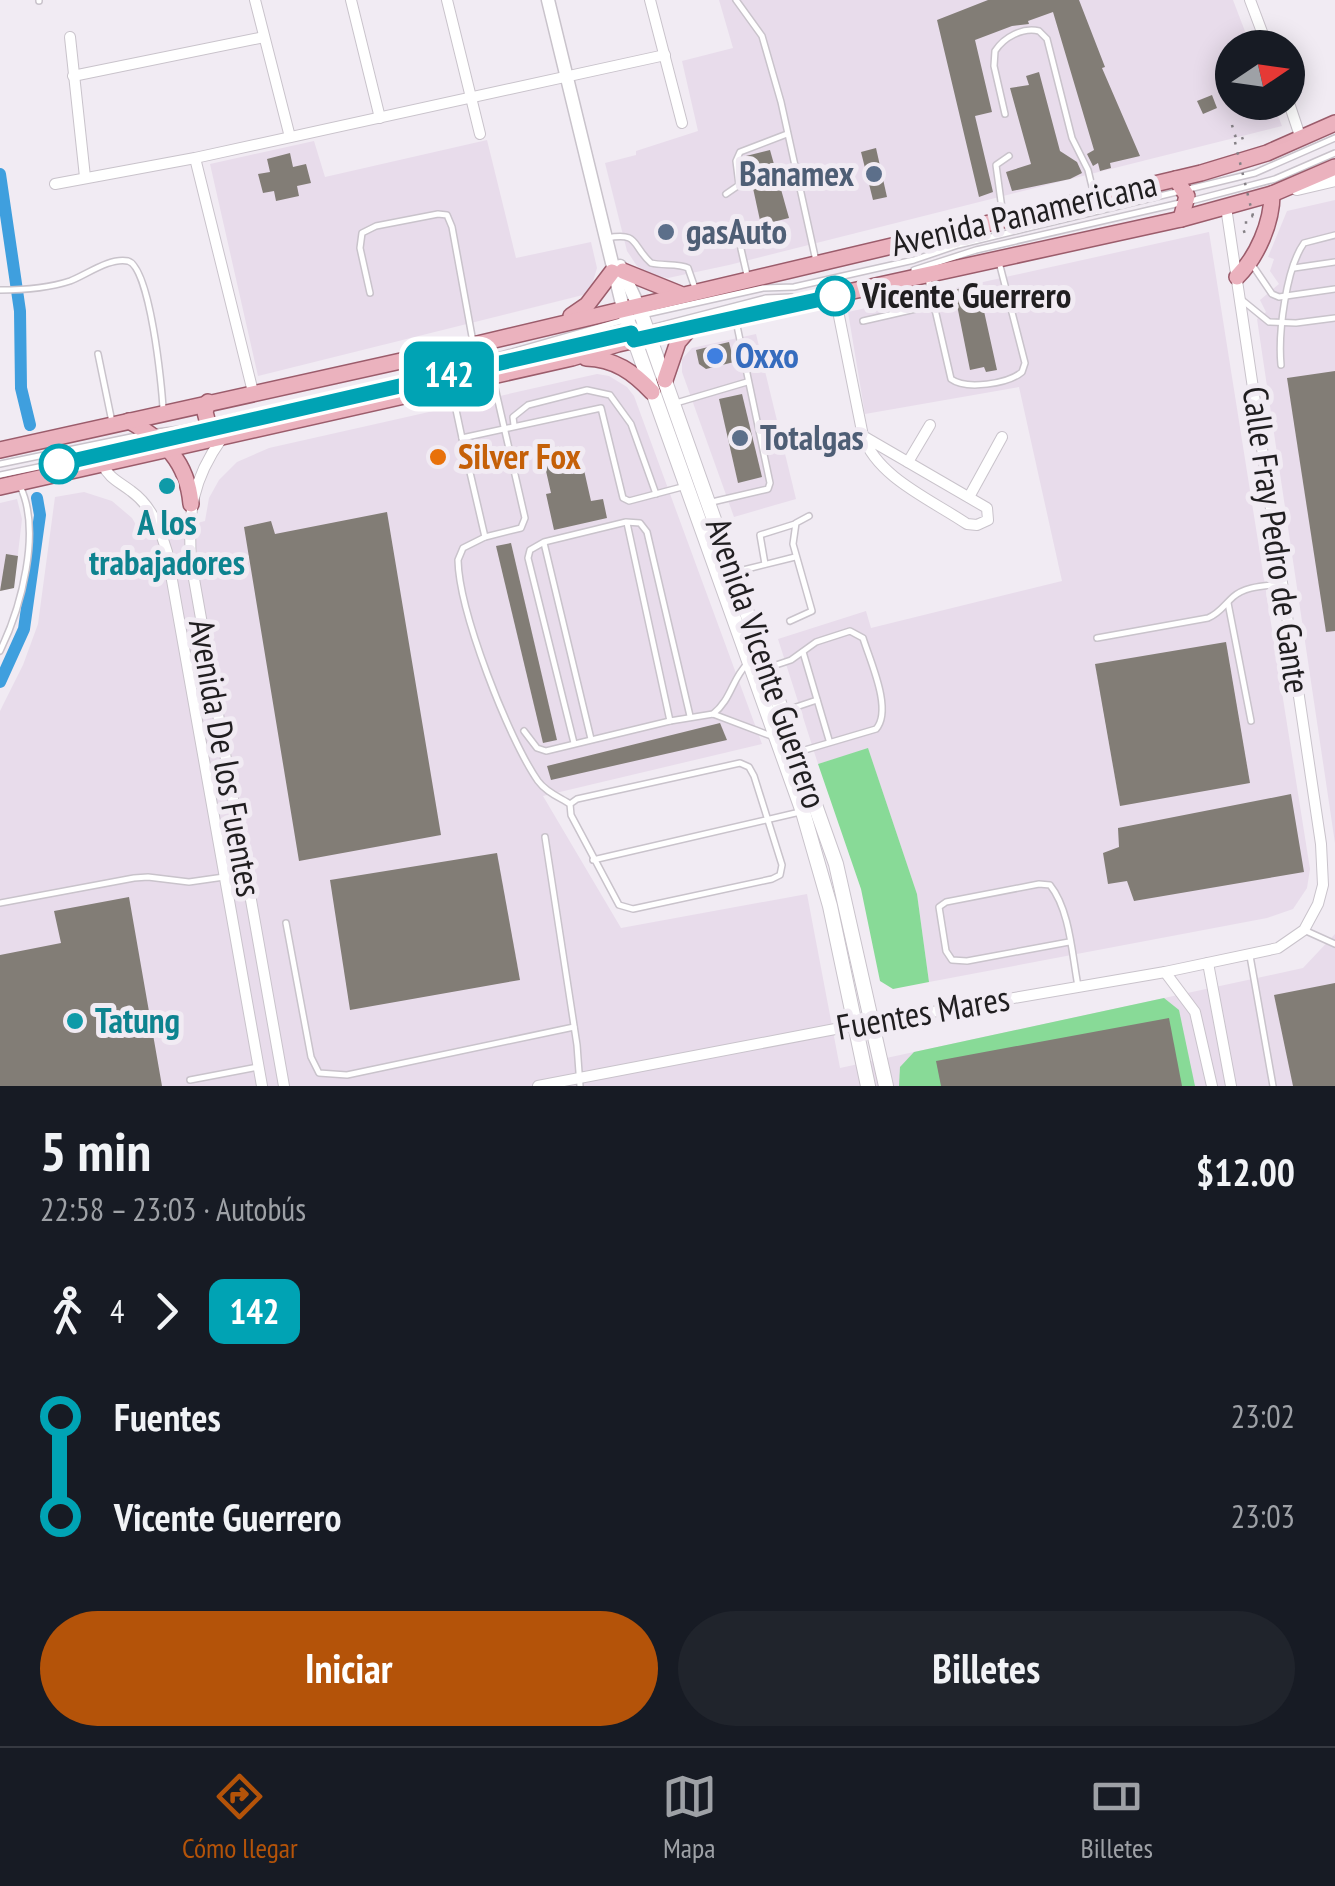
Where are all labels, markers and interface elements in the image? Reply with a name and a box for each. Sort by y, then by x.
north arrow [1215,30,1305,120]
map controls [1215,30,1305,120]
place label: Banamex [739,150,855,196]
street label: Avenida Panamericana [886,160,1161,266]
marker: Banamex [863,163,885,185]
place label: gasAuto [686,208,787,254]
marker: gasAuto [655,221,677,243]
place label: Vicente Guerrero [861,272,1071,318]
marker: Vicente Guerrero [816,277,854,315]
place label: Oxxo [735,332,799,378]
line badge: 142 [392,342,506,406]
marker: Oxxo [704,345,726,367]
text: 142 [424,351,474,397]
street label: Calle Fray Pedro de Gante [1233,384,1321,696]
place label: Totalgas [760,414,864,460]
marker: Totalgas [729,427,751,449]
place label: Silver Fox [458,433,581,479]
unlabelled marker [40,445,78,483]
marker: Silver Fox [427,446,449,468]
marker: A los trabajadores [156,475,178,497]
place label: A los trabajadores [89,499,245,585]
street label: Avenida Vicente Guerrero [696,511,838,814]
street label: Avenida De los Fuentes [179,616,273,900]
street label: Fuentes Mares [833,974,1013,1050]
place label: Tatung [95,997,180,1043]
marker: Tatung [64,1010,86,1032]
text: 5 min [40,1115,151,1186]
text: $12.00 [1196,1147,1295,1196]
text: 22:58 – 23:03 · Autobús [40,1188,306,1230]
icon: walk [40,1284,95,1339]
icon: forward [139,1284,194,1339]
text: 142 [229,1288,280,1334]
text: 4 [110,1290,124,1332]
text: Fuentes [114,1392,221,1441]
text: 23:02 [1231,1395,1295,1437]
text: Vicente Guerrero [114,1492,341,1541]
text: 23:03 [1231,1495,1295,1537]
button: Iniciar [40,1611,658,1726]
button: Billetes [678,1611,1295,1726]
tab: Cómo llegar [182,1769,298,1866]
tab: Mapa [662,1769,717,1866]
tab: Billetes [1081,1769,1153,1866]

